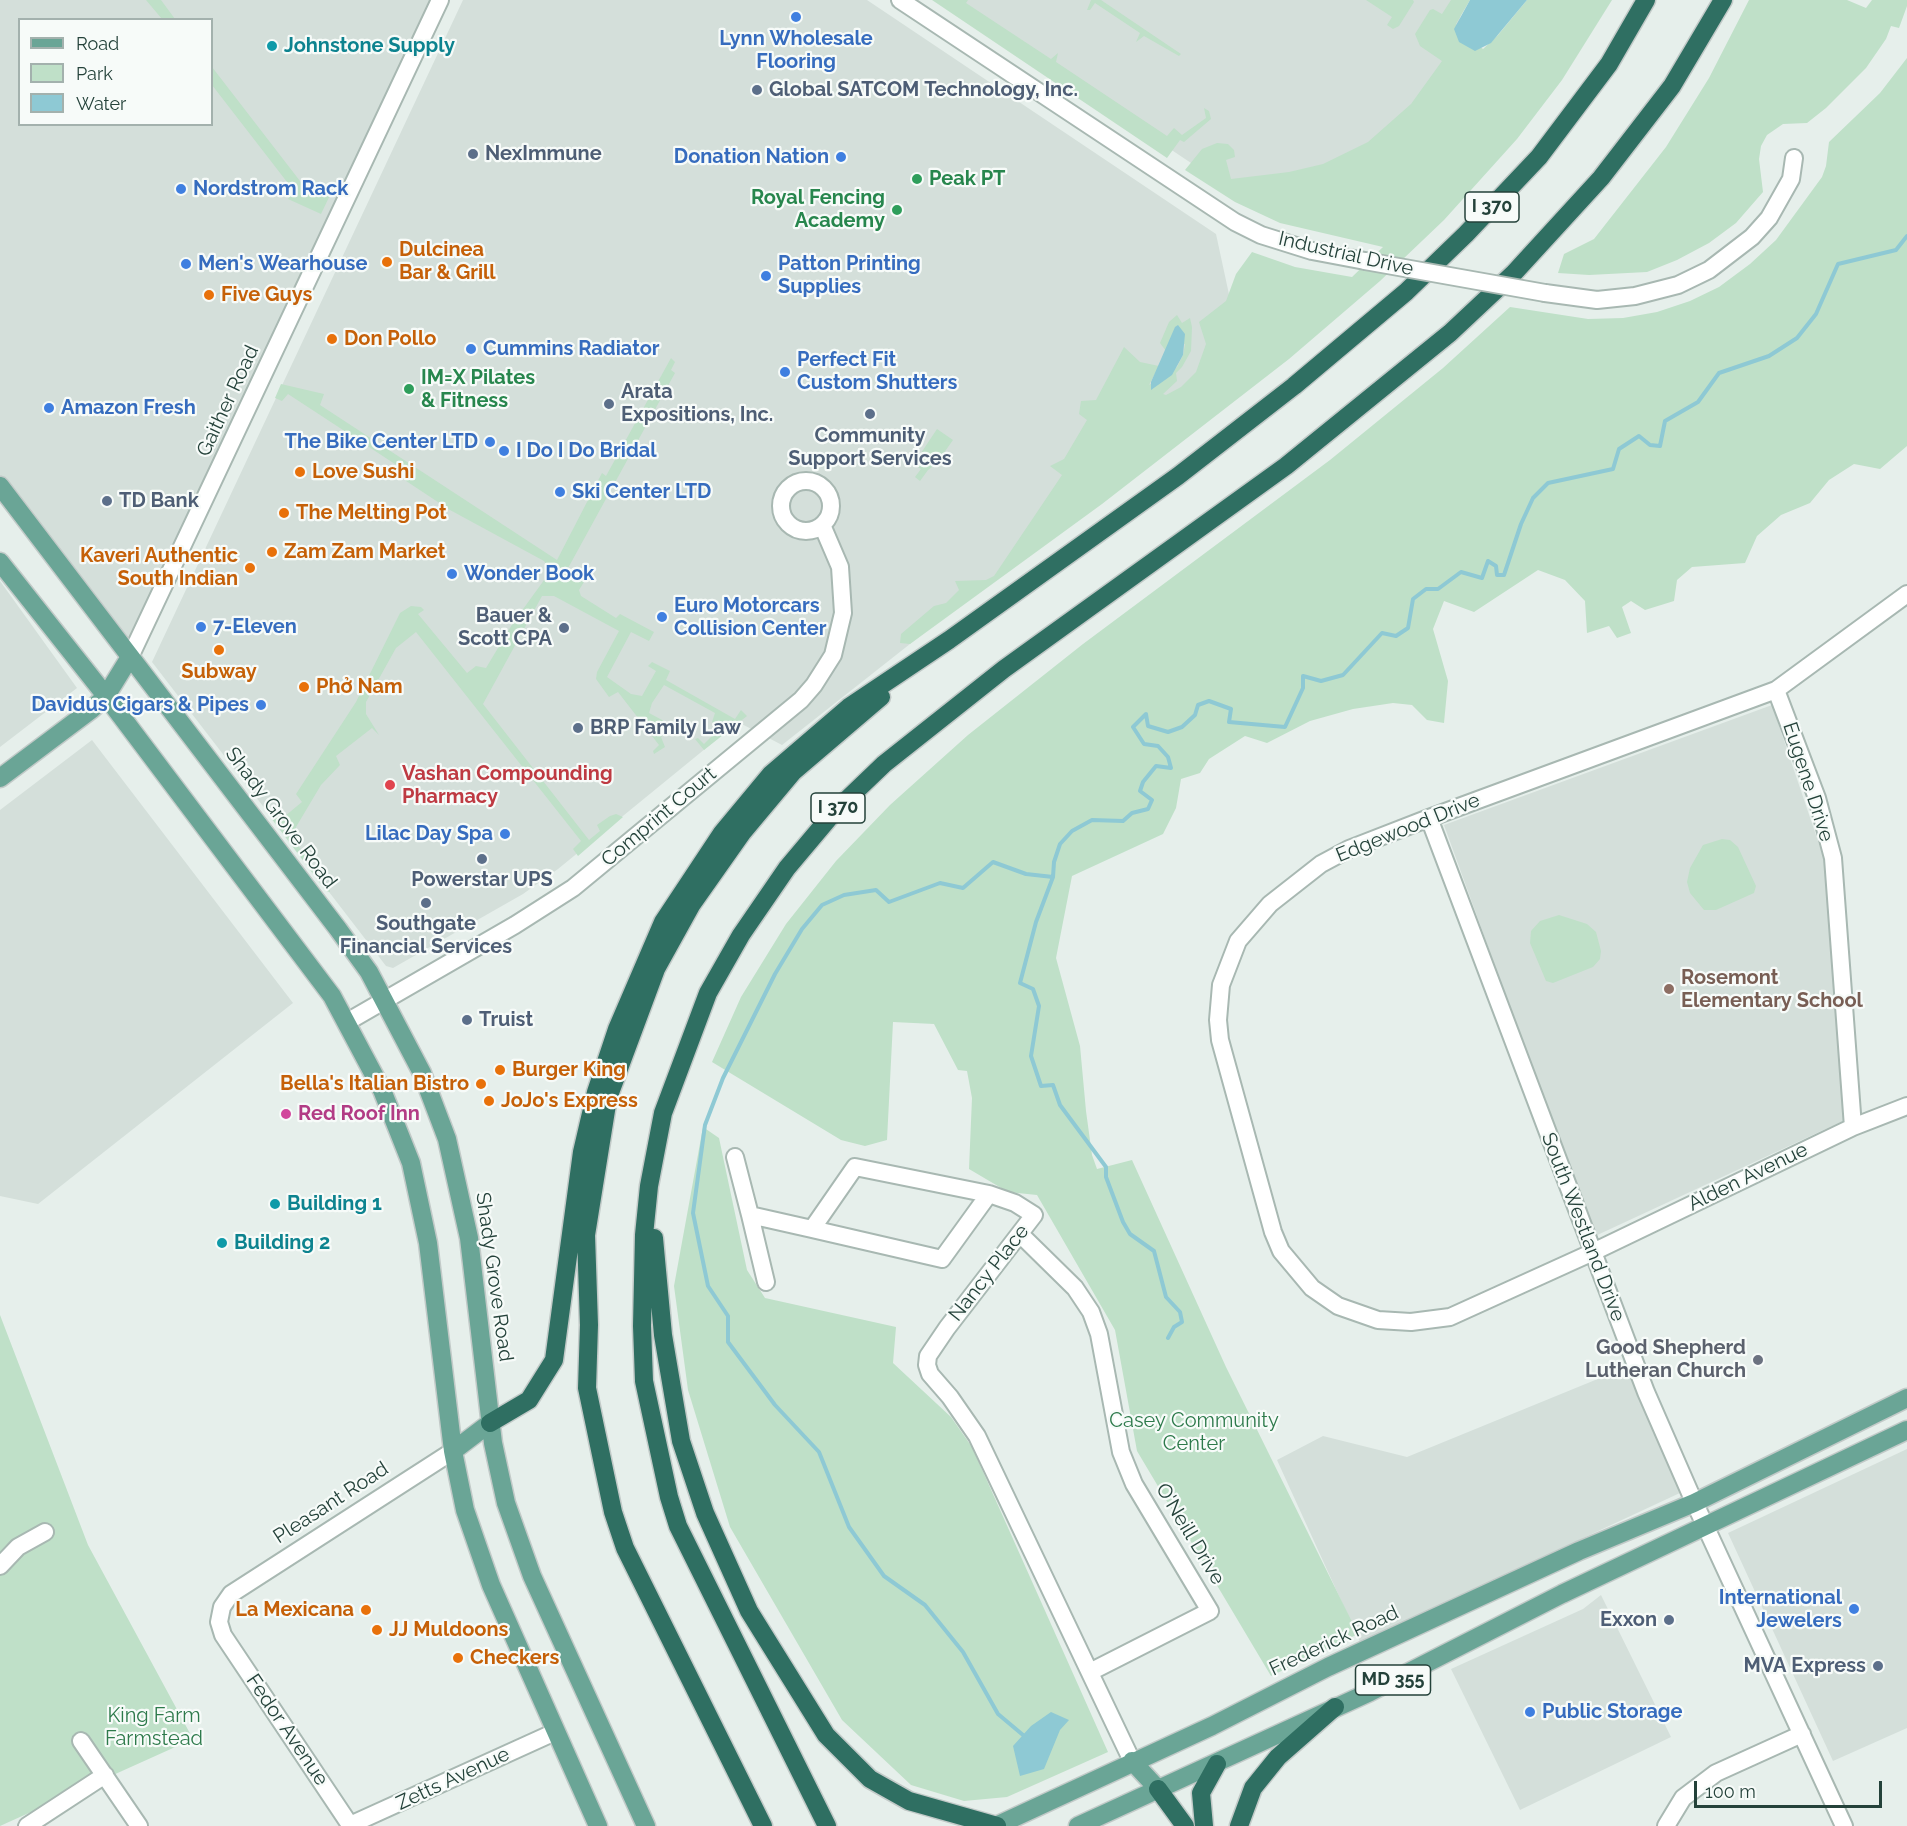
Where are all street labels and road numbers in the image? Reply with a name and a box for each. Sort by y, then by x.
road number: I 370 [1465,192,1519,222]
street label: Industrial Drive [1276,227,1416,281]
street label: Gaither Road [192,342,264,460]
street label: Eugene Drive [1777,719,1839,845]
street label: Shady Grove Road [220,743,342,893]
street label: Comprint Court [597,762,721,872]
street label: Edgewood Drive [1333,788,1483,868]
road number: I 370 [811,793,865,823]
street label: South Westland Drive [1536,1129,1630,1325]
street label: Alden Avenue [1684,1138,1812,1216]
street label: Shady Grove Road [470,1191,518,1363]
street label: Nancy Place [944,1220,1034,1326]
street label: Pleasant Road [269,1457,393,1549]
street label: O'Neill Drive [1150,1479,1230,1589]
street label: Frederick Road [1266,1601,1402,1681]
road number: MD 355 [1356,1665,1430,1695]
street label: Fedor Avenue [241,1670,333,1790]
street label: Zetts Avenue [393,1742,513,1816]

